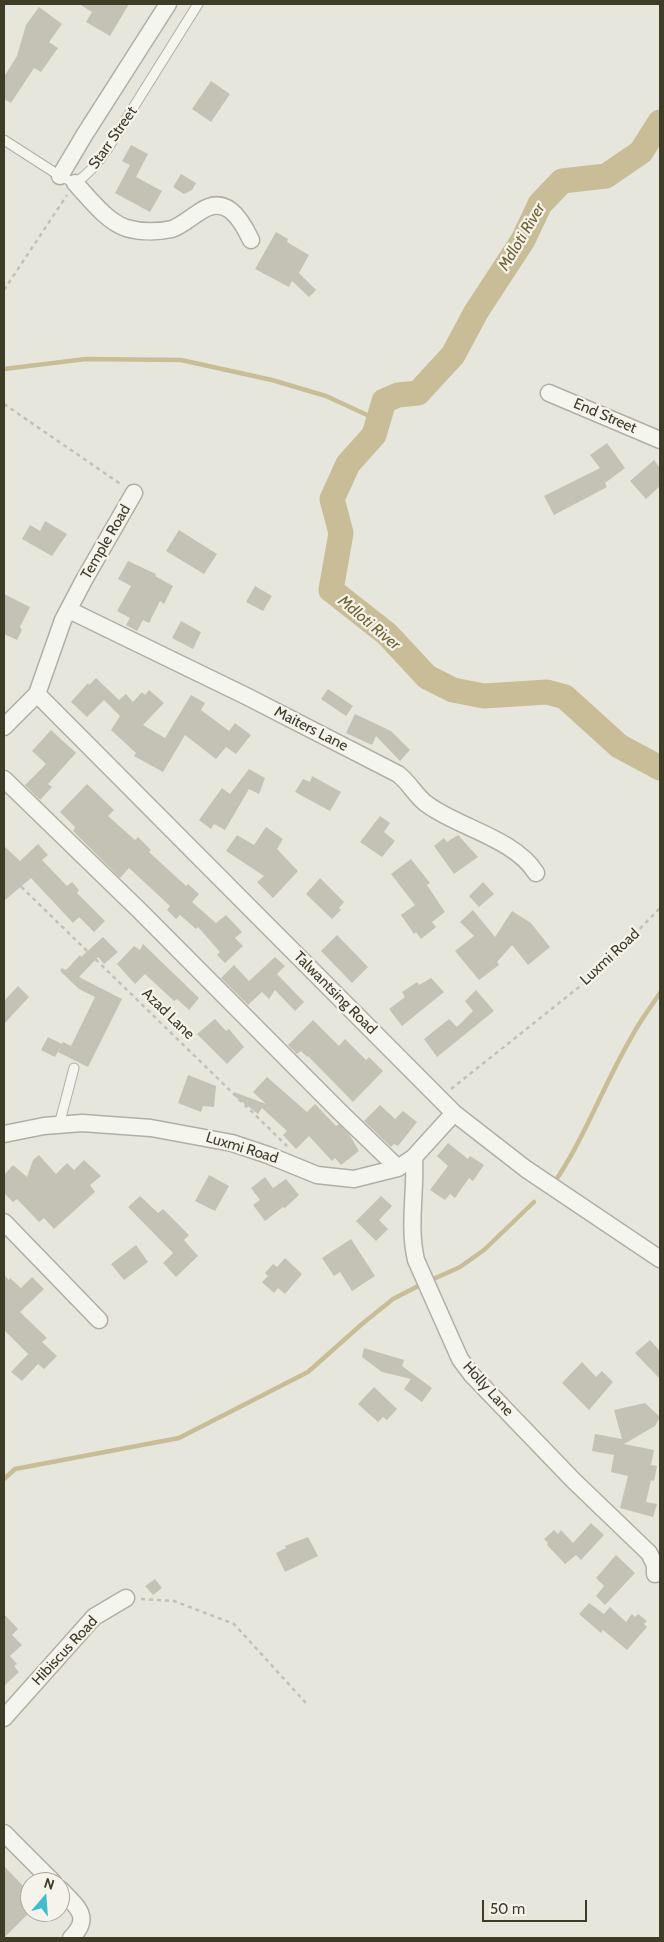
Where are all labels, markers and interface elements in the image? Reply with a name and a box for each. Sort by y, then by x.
street label: Starr Street [85,103,141,173]
water label: Mdloti River [494,200,550,274]
street label: End Street [571,395,639,437]
street label: Temple Road [77,502,135,582]
water label: Mdloti River [334,592,404,654]
street label: Maiters Lane [271,703,351,755]
street label: Luxmi Road [577,925,643,989]
street label: Talwantsing Road [290,948,380,1038]
street label: Azad Lane [138,985,198,1043]
street label: Luxmi Road [204,1128,280,1168]
street label: Holly Lane [459,1358,517,1420]
street label: Hibiscus Road [28,1613,102,1689]
north arrow [20,1872,70,1922]
text: N [42,1874,57,1894]
scale bar [484,1890,589,1922]
text: 50 m [490,1900,525,1918]

